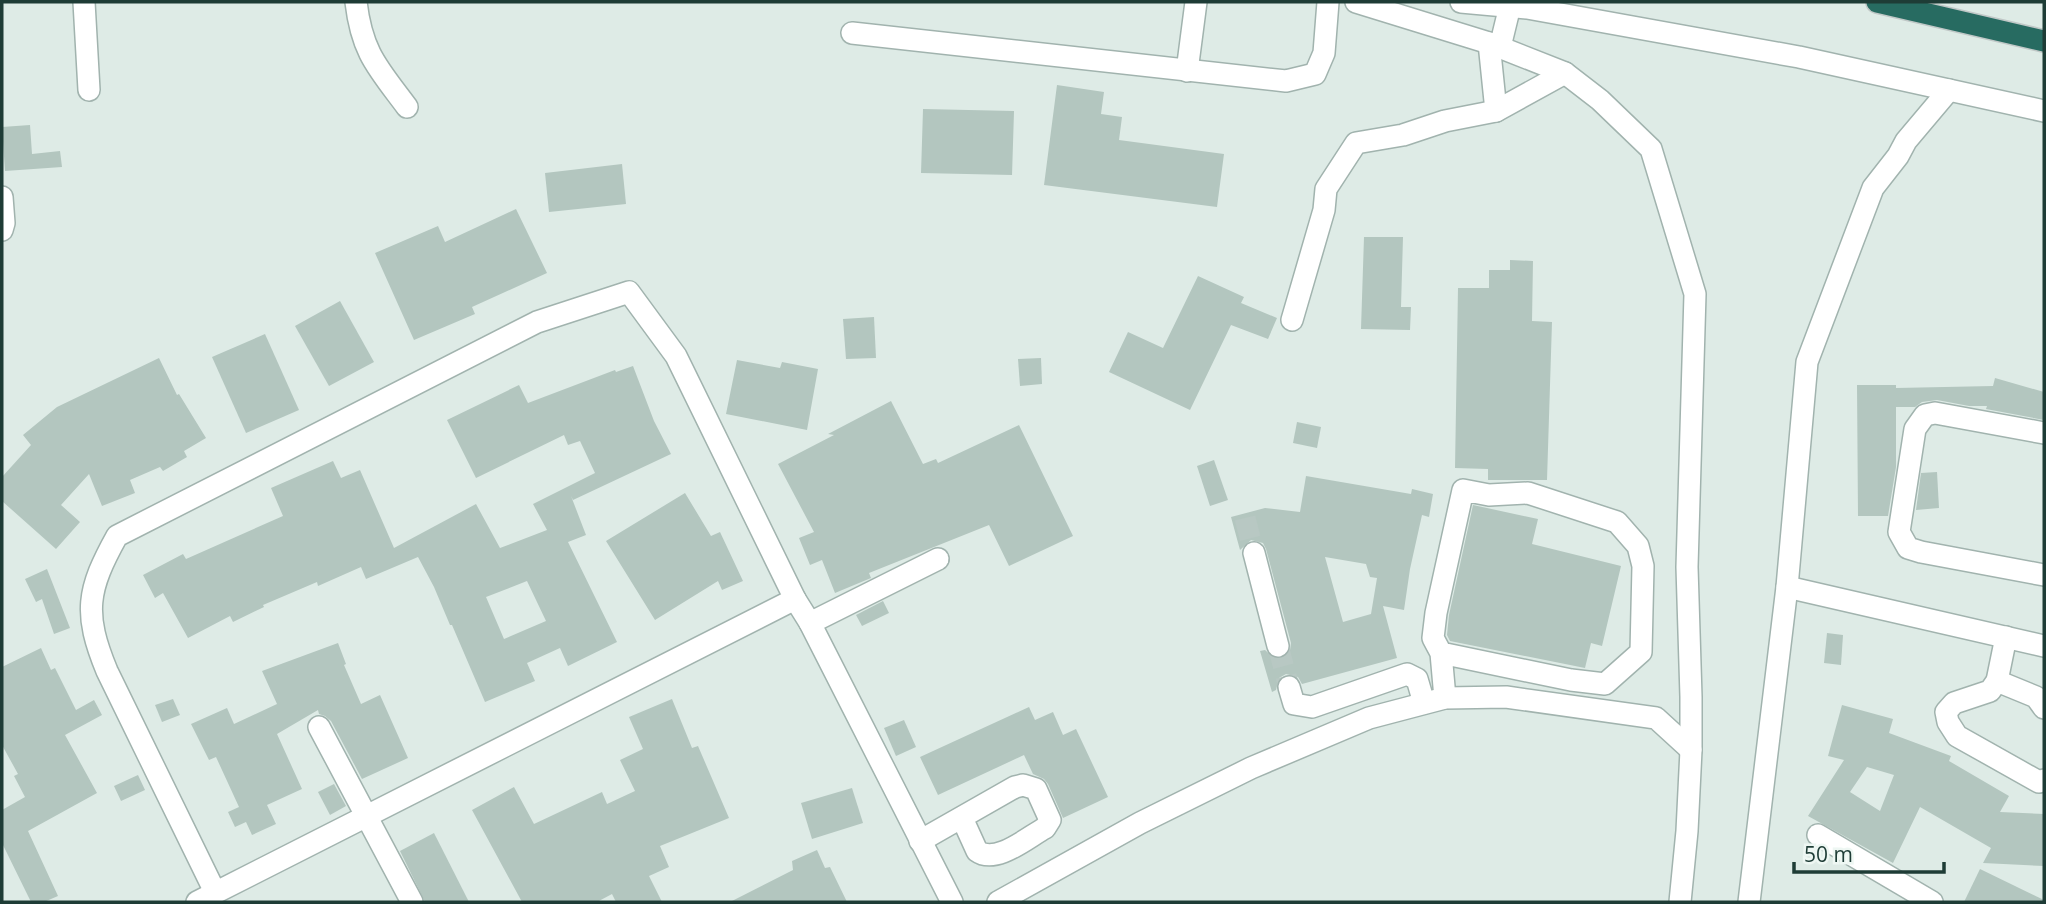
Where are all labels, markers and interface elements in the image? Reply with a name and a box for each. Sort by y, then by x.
scale bar [1794,830,1944,874]
text: 50 m [1804,840,1853,868]

